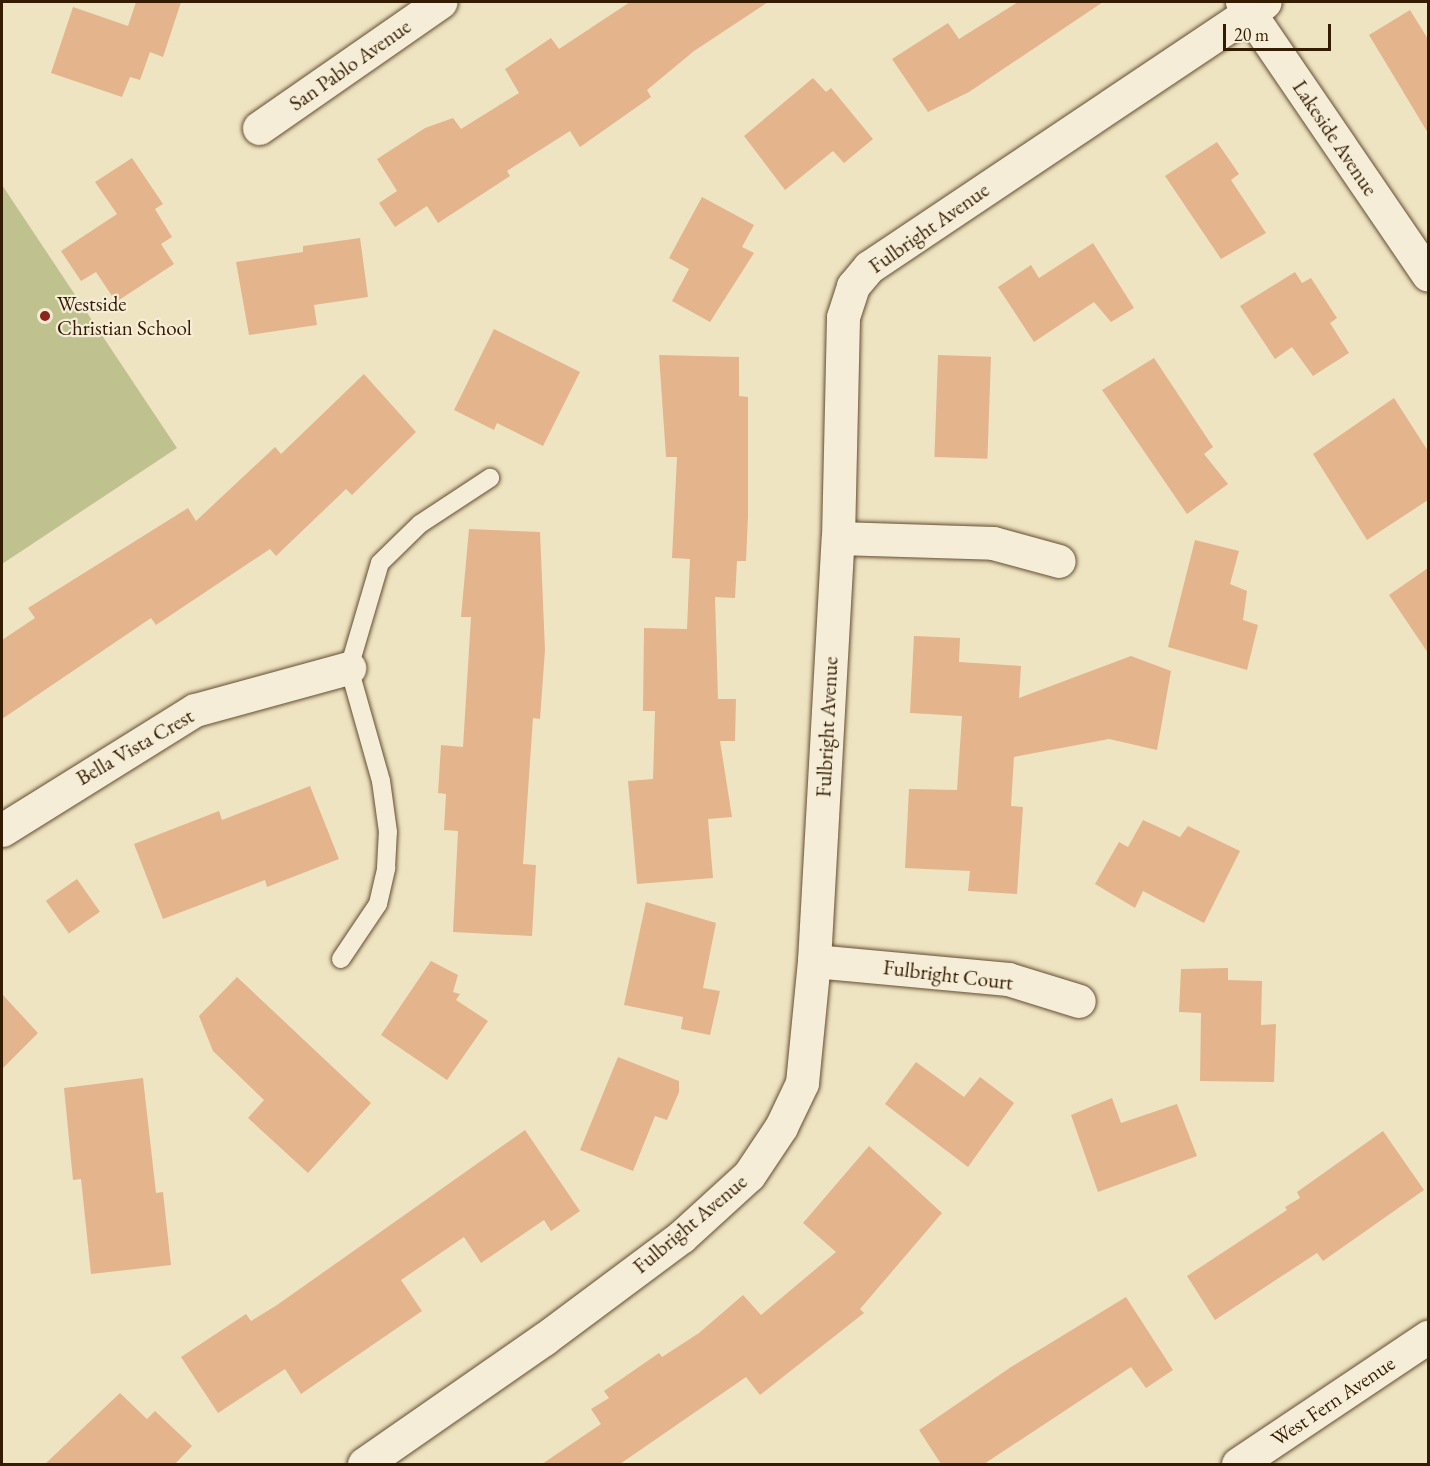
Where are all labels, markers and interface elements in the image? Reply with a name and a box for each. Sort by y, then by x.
scale bar [1226,12,1334,50]
street label: San Pablo Avenue [284,14,416,116]
text: 20 m [1234,23,1269,46]
street label: Lakeside Avenue [1287,75,1383,201]
street label: Fulbright Avenue [864,177,994,279]
place label: Westside Christian School [57,291,192,341]
marker: Westside Christian School [38,309,52,323]
street label: Fulbright Avenue [811,656,843,798]
street label: Bella Vista Crest [72,703,198,791]
street label: Fulbright Court [882,955,1014,995]
street label: Fulbright Avenue [628,1169,752,1279]
street label: West Fern Avenue [1266,1350,1400,1452]

